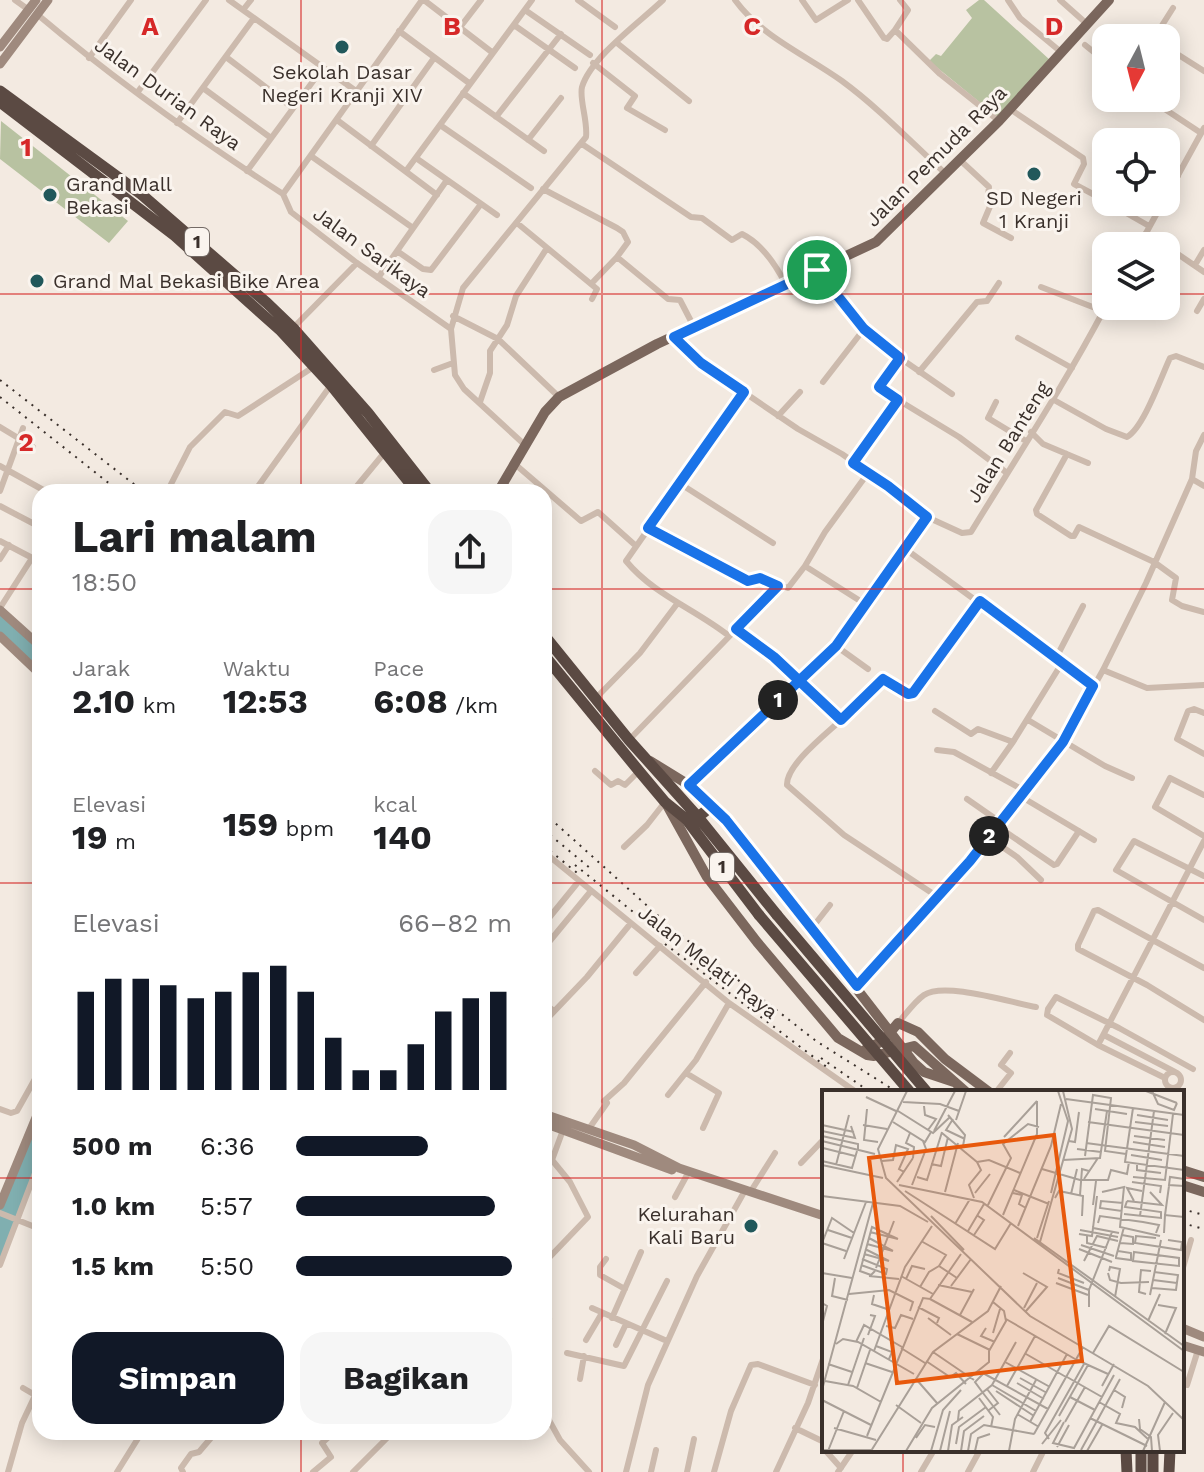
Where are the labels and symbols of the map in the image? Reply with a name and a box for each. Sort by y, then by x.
text: A [141,11,159,41]
text: B [443,11,461,41]
text: C [743,11,761,41]
text: D [1045,11,1063,41]
north arrow [1092,24,1180,112]
street label: Jalan Durian Raya [90,33,246,155]
marker: Sekolah Dasar Negeri Kranji XIV [333,38,351,56]
place label: Sekolah Dasar Negeri Kranji XIV [261,60,423,107]
street label: Jalan Pemuda Raya [861,81,1011,231]
text: 1 [20,132,32,162]
marker: SD Negeri 1 Kranji [1025,165,1043,183]
place label: Grand Mall Bekasi [66,172,172,219]
marker: Grand Mall Bekasi [41,186,59,204]
place label: SD Negeri 1 Kranji [986,186,1082,233]
street label: Jalan Sarikaya [308,201,436,303]
road number: 1 [185,228,209,256]
pin [783,236,851,304]
place label: Grand Mal Bekasi Bike Area [53,269,320,293]
marker: Grand Mal Bekasi Bike Area [28,272,46,290]
street label: Jalan Banteng [961,377,1055,507]
text: 2 [18,427,34,457]
pin: 1 [758,680,798,720]
pin: 2 [969,816,1009,856]
road number: 1 [710,853,734,881]
street label: Jalan Melati Raya [633,900,783,1024]
inset map [822,1090,1184,1452]
place label: Kelurahan Kali Baru [637,1202,735,1249]
marker: Kelurahan Kali Baru [742,1217,760,1235]

